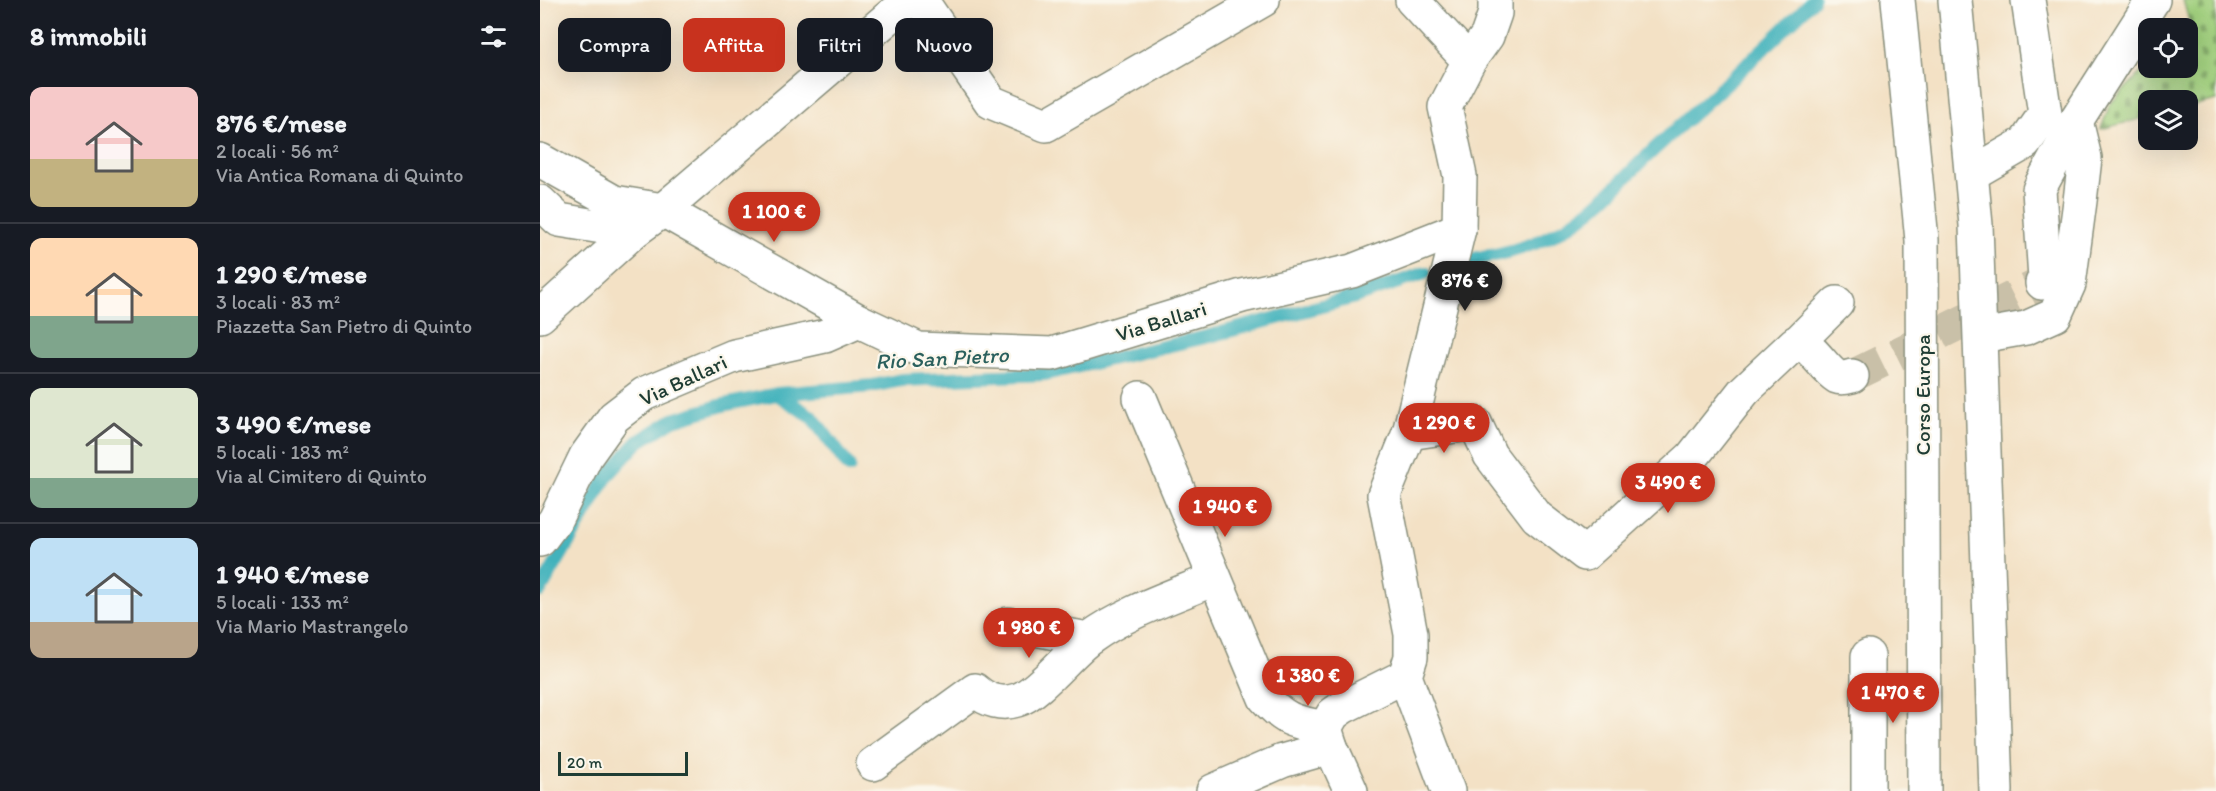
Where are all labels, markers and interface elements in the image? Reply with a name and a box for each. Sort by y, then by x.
chip: Compra [558,18,671,72]
chip: Affitta [683,18,785,72]
chip: Filtri [797,18,883,72]
chip: Nuovo [895,18,993,72]
map controls [2138,18,2198,150]
button: locate [2138,18,2198,78]
text: 8 immobili [30,20,147,52]
icon: filters [477,20,510,53]
button: layers [2138,90,2198,150]
text: 876 €/mese [216,107,347,139]
icon: home [78,111,150,183]
text: 2 locali · 56 m² [216,139,339,163]
text: Via Antica Romana di Quinto [216,163,463,187]
pin: 1 100 € [719,192,829,243]
text: 1 100 € [742,199,806,223]
text: 1 290 €/mese [216,258,367,290]
pin: 876 € [1423,261,1507,312]
icon: home [78,262,150,334]
text: 876 € [1441,268,1489,292]
text: 3 locali · 83 m² [216,290,340,314]
street label: Via Ballari [1113,295,1209,347]
text: Piazzetta San Pietro di Quinto [216,314,472,338]
street label: Corso Europa [1910,334,1935,456]
water label: Rio San Pietro [875,341,1010,375]
street label: Via Ballari [635,349,731,411]
pin: 1 290 € [1389,403,1499,454]
text: 3 490 €/mese [216,408,371,440]
text: 1 290 € [1413,410,1476,434]
icon: home [78,412,150,484]
text: 5 locali · 183 m² [216,440,349,464]
pin: 3 490 € [1613,463,1723,514]
text: Via al Cimitero di Quinto [216,464,427,488]
text: 3 490 € [1635,470,1701,494]
pin: 1 940 € [1170,487,1280,538]
text: 1 940 € [1193,494,1257,518]
text: 1 940 €/mese [216,558,369,590]
icon: home [78,562,150,634]
text: 5 locali · 133 m² [216,590,349,614]
pin: 1 980 € [974,608,1084,659]
text: Via Mario Mastrangelo [216,614,408,638]
text: 1 980 € [997,615,1061,639]
pin: 1 380 € [1253,656,1363,707]
text: 1 380 € [1276,663,1340,687]
pin: 1 470 € [1838,673,1948,724]
text: 1 470 € [1861,680,1925,704]
scale bar [558,749,688,776]
text: 20 m [567,753,602,772]

